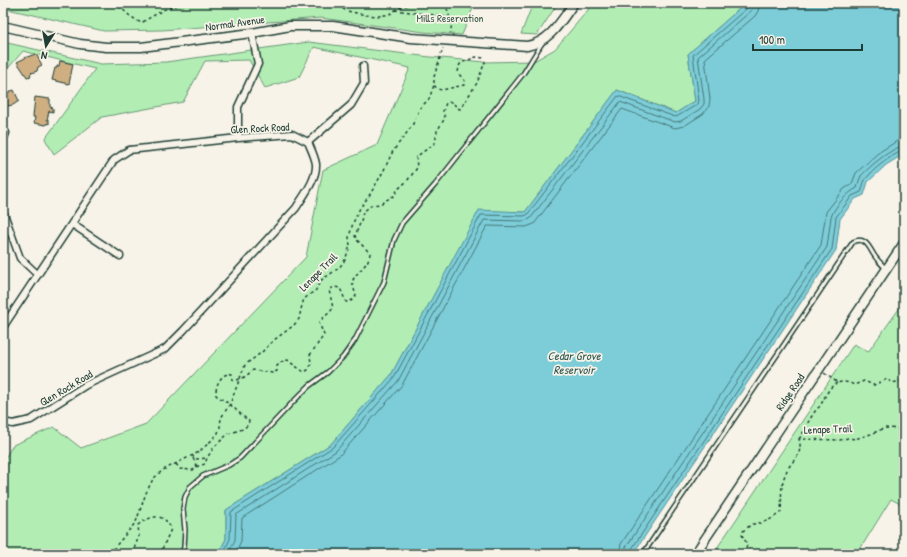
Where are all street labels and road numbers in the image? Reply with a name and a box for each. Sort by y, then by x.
street label: Normal Avenue [204,12,266,34]
street label: Glen Rock Road [230,119,290,137]
street label: Lenape Trail [296,250,340,294]
street label: Glen Rock Road [37,366,95,409]
street label: Ridge Road [773,370,808,413]
street label: Lenape Trail [804,421,853,437]

